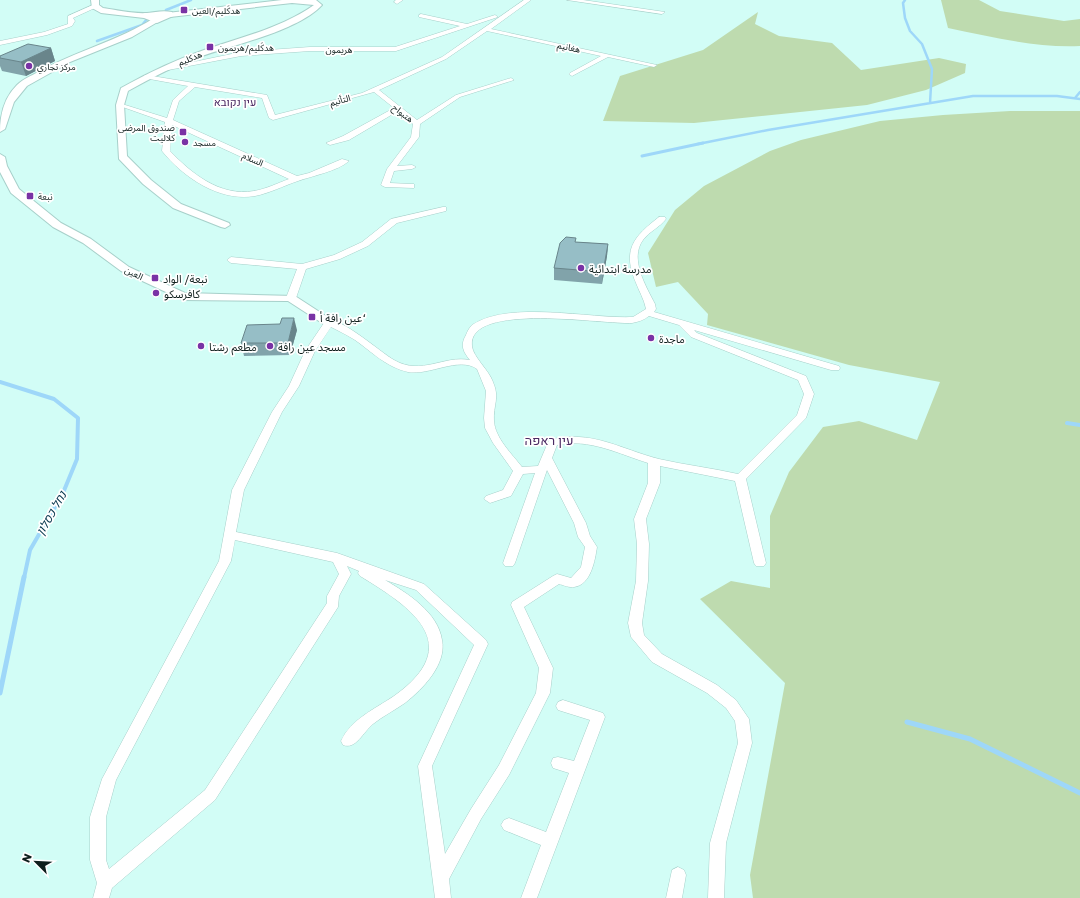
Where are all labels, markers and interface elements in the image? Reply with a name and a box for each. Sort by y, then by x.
marker: هدكَليم/العين [179,5,189,15]
place label: هدكَليم/العين [192,5,240,18]
street label: هغانيم [556,39,582,57]
marker: هدكَليم/هريمون [205,42,215,52]
place label: هدكَليم/هريمون [218,42,274,55]
street label: هريمون [326,44,352,56]
street label: هدكليم [176,48,204,70]
marker: مركز تجاري [24,61,34,71]
place label: مركز تجاري [37,61,76,74]
street label: التأنيم [328,92,352,110]
district label: עין נקובא [214,95,256,108]
street label: هتبواح [389,101,416,126]
place label: صندوق المرضى كلاليت [118,122,175,143]
marker: صندوق المرضى كلاليت [178,127,188,137]
marker: مسجد [180,137,190,147]
place label: مسجد [193,137,216,148]
street label: السلام [240,150,265,170]
marker: نبعة [25,191,35,201]
place label: نبعة [38,191,53,202]
place label: مدرسة ابتدائية [589,262,652,276]
marker: مدرسة ابتدائية [576,263,586,273]
street label: العين [123,264,145,282]
place label: نبعة/ الواد [163,272,207,286]
marker: نبعة/ الواد [150,273,160,283]
place label: كافرسكو [164,287,201,301]
marker: كافرسكو [151,288,161,298]
place label: عين رافة أ‘ [320,311,366,325]
marker: عين رافة أ‘ [307,312,317,322]
place label: ماجدة [659,332,685,345]
marker: ماجدة [646,333,656,343]
place label: مطعم رشتا [209,340,257,356]
place label: مسجد عين رافة [278,340,346,354]
marker: مطعم رشتا [196,341,206,351]
marker: مسجد عين رافة [265,341,275,351]
district label: עין ראפה [525,432,573,448]
water label: נחל כסלון [32,487,70,538]
north arrow [16,842,56,882]
text: N [19,851,34,864]

